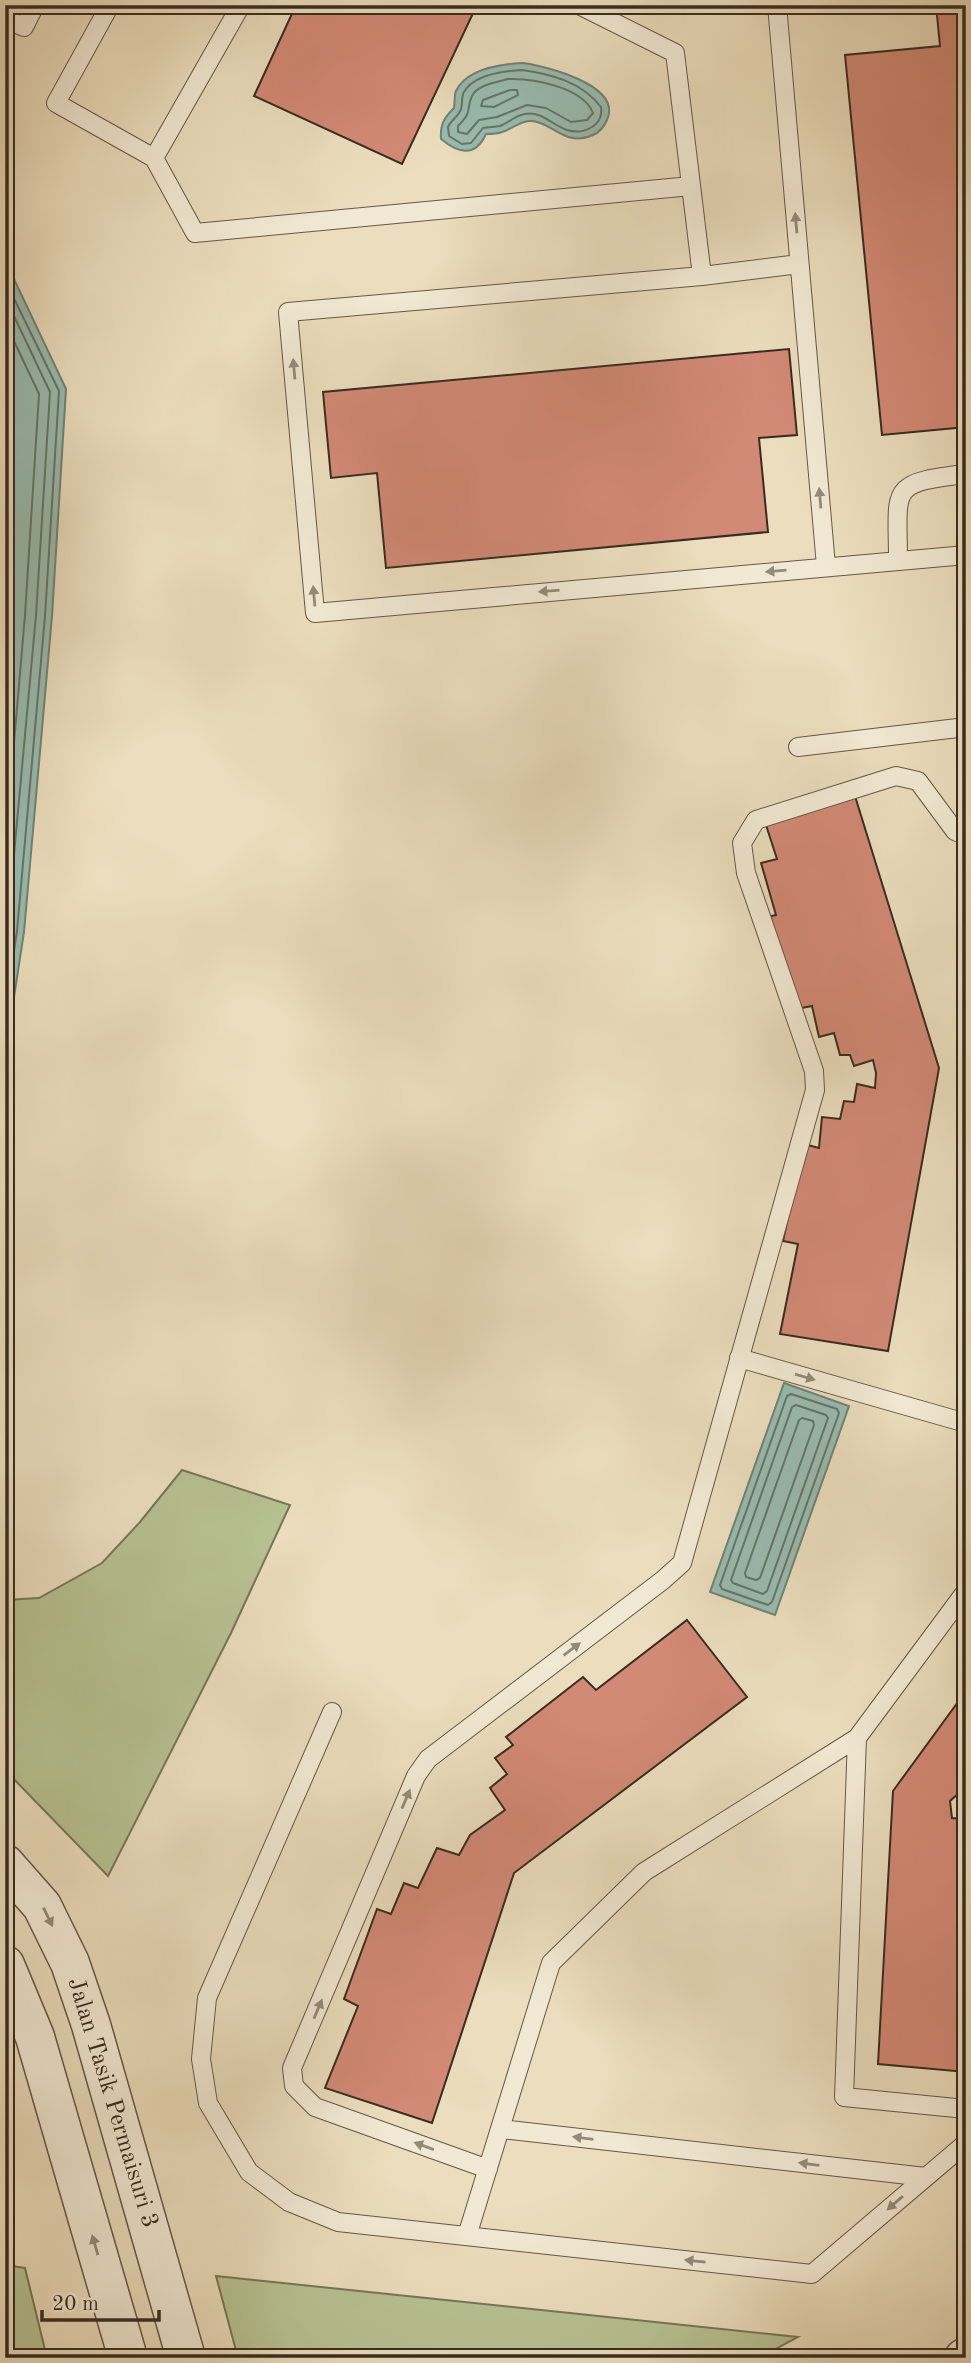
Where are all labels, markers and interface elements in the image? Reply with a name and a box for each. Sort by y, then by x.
one-way arrow [790,211,801,233]
one-way arrow [288,358,299,380]
one-way arrow [814,487,825,509]
one-way arrow [764,565,786,576]
one-way arrow [308,584,319,606]
one-way arrow [538,586,560,597]
one-way arrow [794,1372,816,1383]
one-way arrow [563,1642,581,1656]
one-way arrow [401,1789,412,1810]
one-way arrow [42,1907,53,1928]
street label: Jalan Tasik Permaisuri 3 [62,1975,162,2231]
one-way arrow [312,1998,323,2019]
one-way arrow [572,2132,594,2143]
one-way arrow [414,2140,435,2151]
one-way arrow [798,2158,820,2169]
one-way arrow [886,2195,904,2211]
one-way arrow [89,2234,100,2256]
one-way arrow [684,2255,706,2266]
scale bar [42,2279,159,2323]
text: 20 m [52,2294,99,2315]

